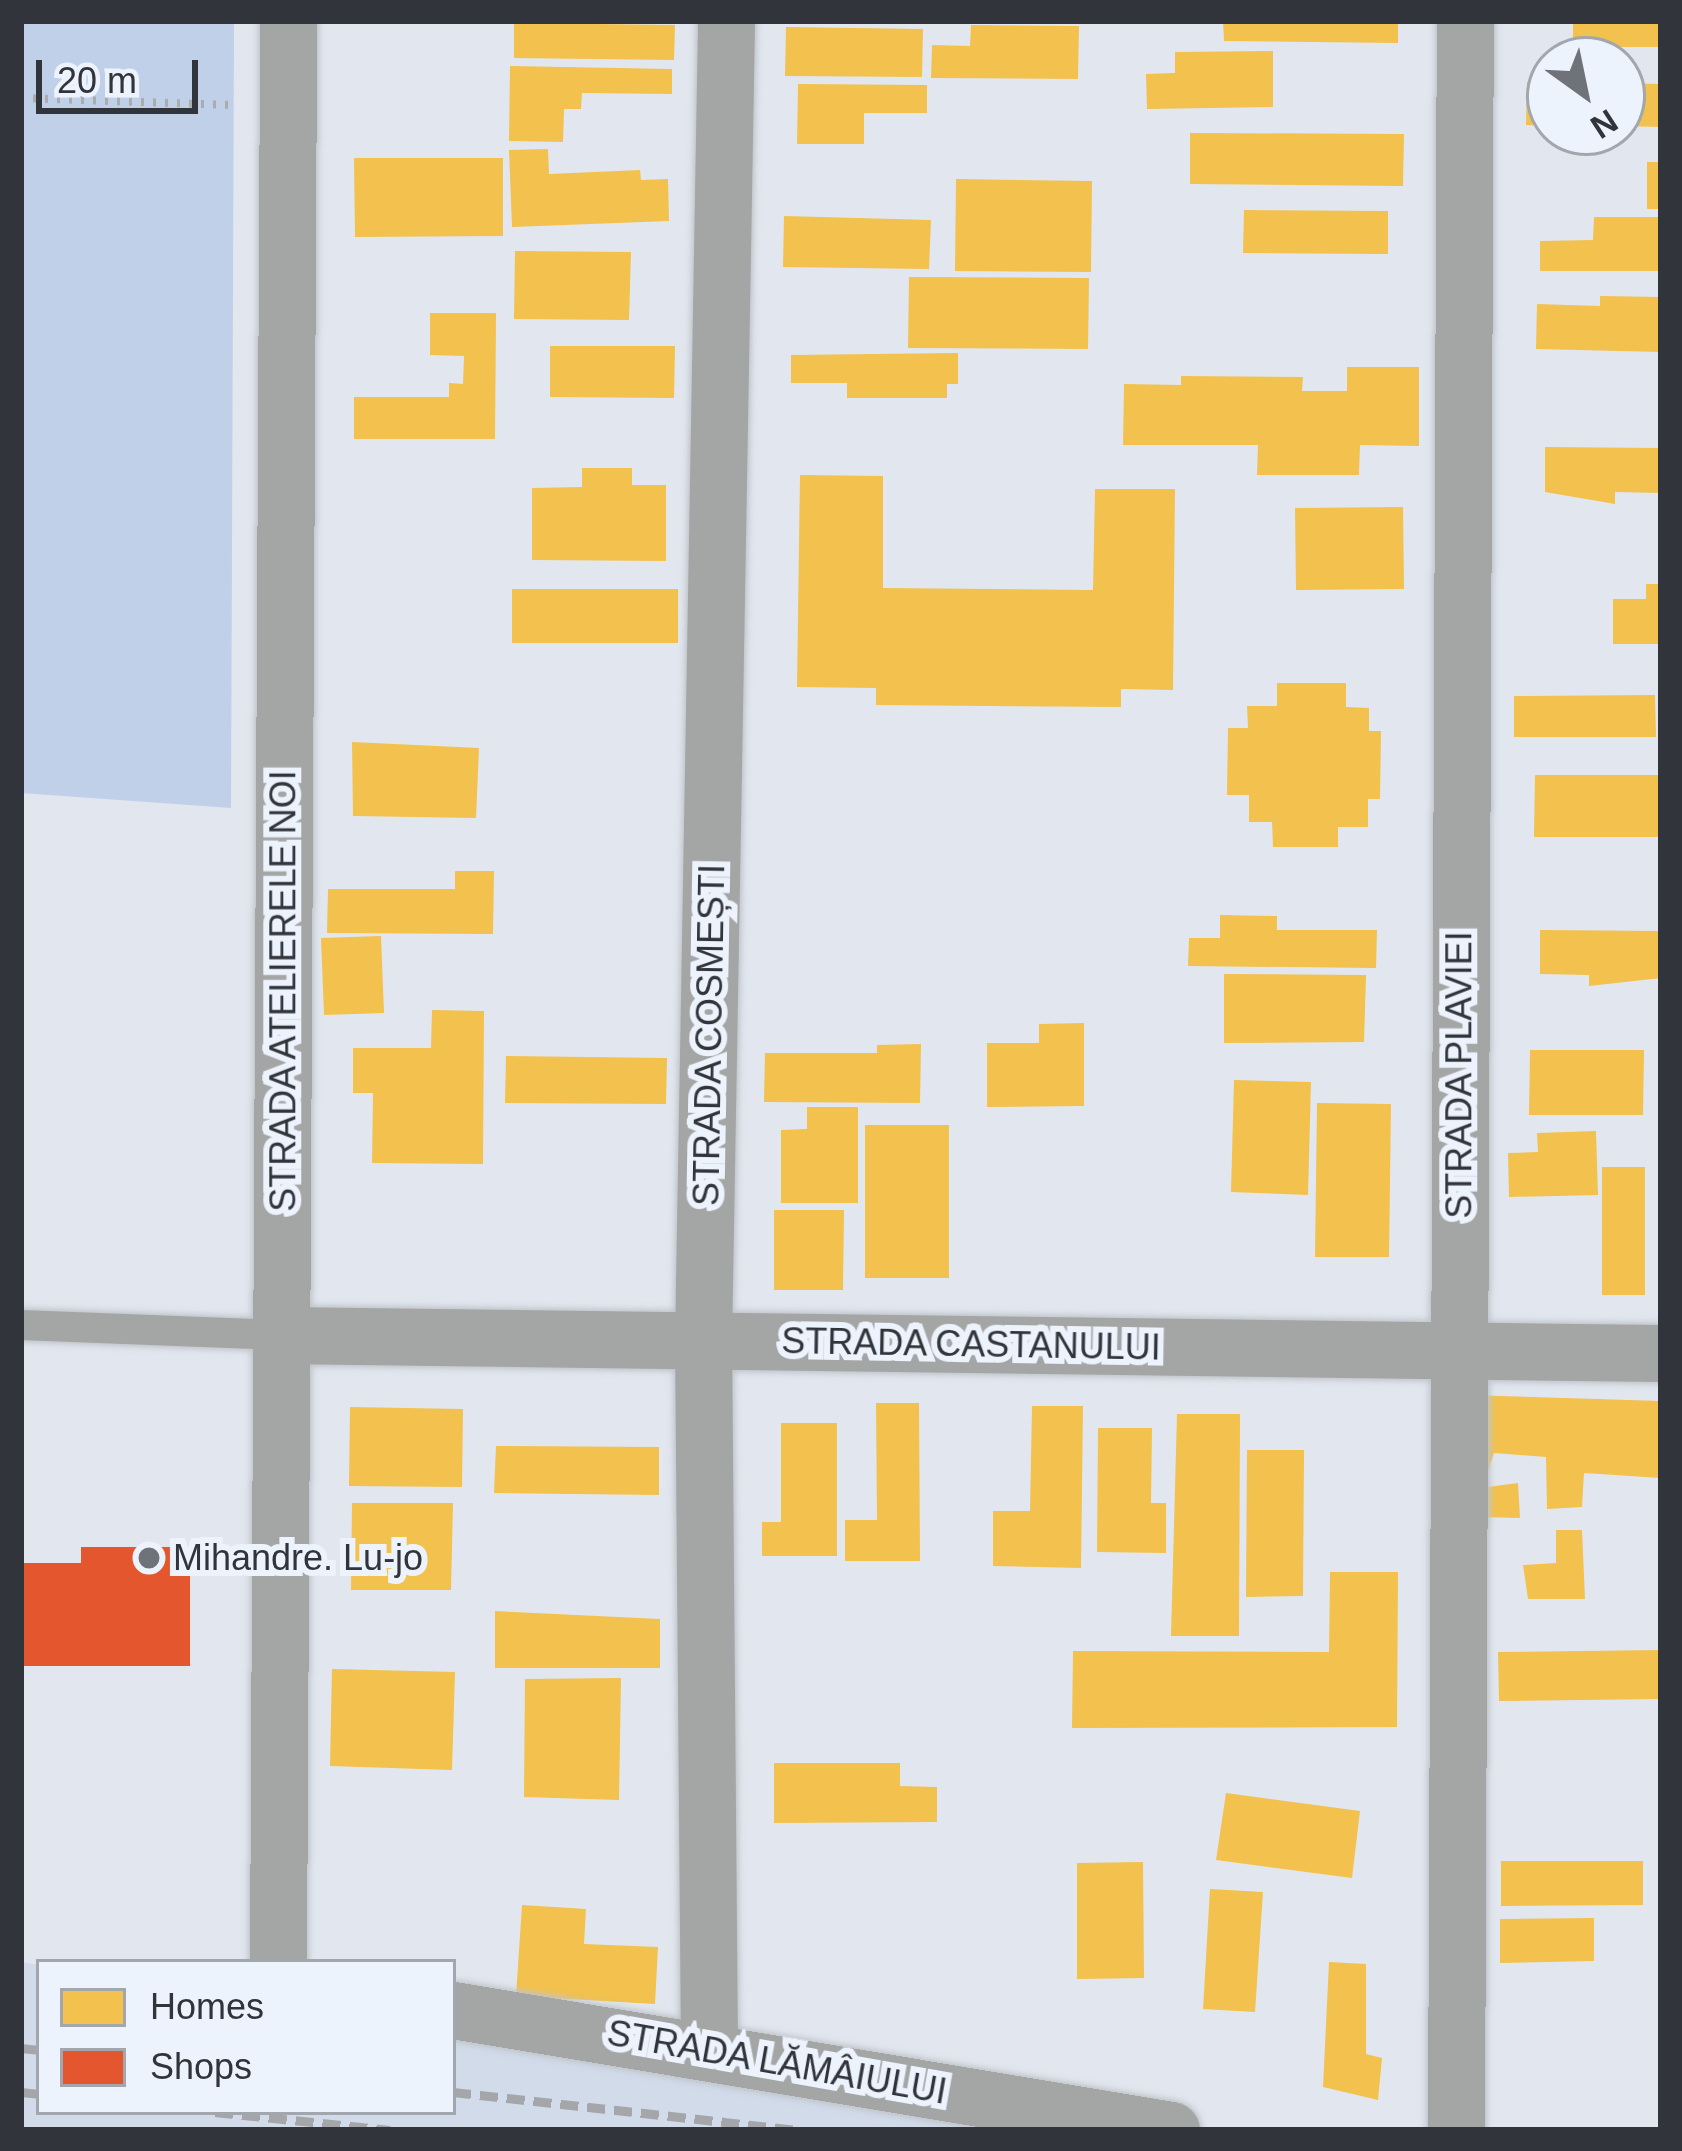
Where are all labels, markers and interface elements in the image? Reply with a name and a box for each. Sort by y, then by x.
scale bar [42,36,204,110]
north arrow [1526,36,1646,156]
text: 20 m [57,60,137,101]
text: N [1584,102,1624,146]
street label: STRADA ATELIERELE NOI [261,768,305,1214]
street label: STRADA COSMEȘTI [684,863,734,1207]
street label: STRADA PLAVIEI [1437,930,1481,1220]
street label: STRADA CASTANULUI [780,1319,1162,1369]
place label: Mihandre. Lu-jo [173,1536,423,1580]
marker: Mihandre. Lu-jo [136,1545,162,1571]
legend [36,1959,456,2115]
text: Homes [150,1986,264,2027]
street label: STRADA LĂMÂIULUI [603,2011,951,2113]
text: Shops [150,2046,252,2087]

